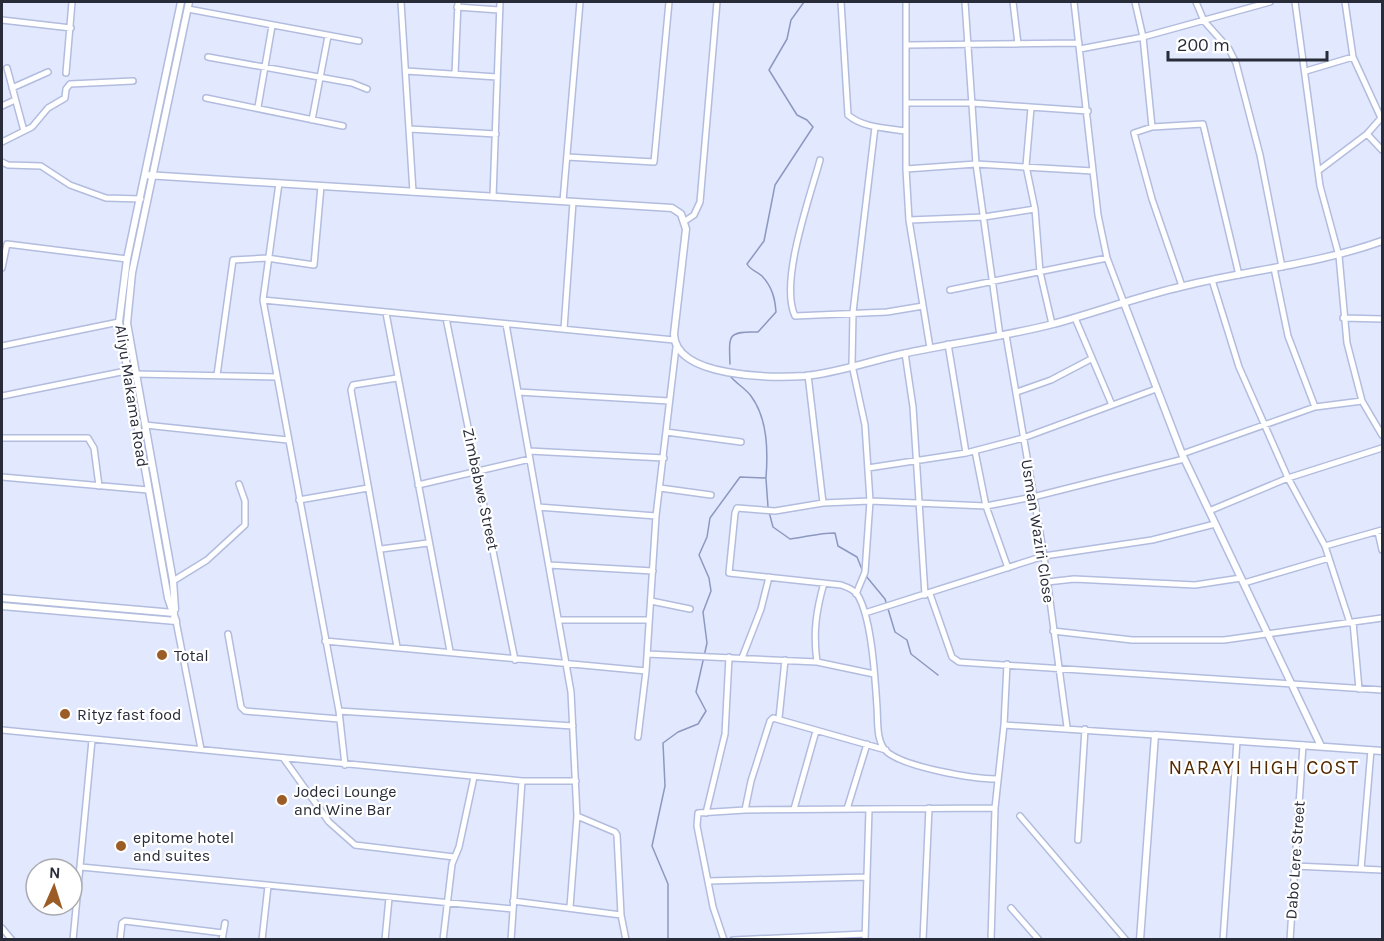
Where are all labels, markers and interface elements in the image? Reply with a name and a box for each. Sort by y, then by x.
scale bar [1168,24,1327,62]
text: 200 m [1177,34,1230,56]
street label: Aliyu Makama Road [111,323,153,469]
street label: Zimbabwe Street [459,426,503,552]
street label: Usman Waziri Close [1017,458,1059,604]
place label: Total [174,646,209,665]
marker: Total [155,648,169,662]
place label: Rityz fast food [77,705,181,724]
marker: Rityz fast food [58,707,72,721]
district label: NARAYI HIGH COST [1169,756,1359,779]
place label: Jodeci Lounge and Wine Bar [294,782,397,819]
marker: Jodeci Lounge and Wine Bar [275,793,289,807]
street label: Dabo Lere Street [1281,800,1309,920]
place label: epitome hotel and suites [133,828,234,865]
marker: epitome hotel and suites [114,839,128,853]
north arrow [24,857,84,917]
text: N [49,863,61,882]

